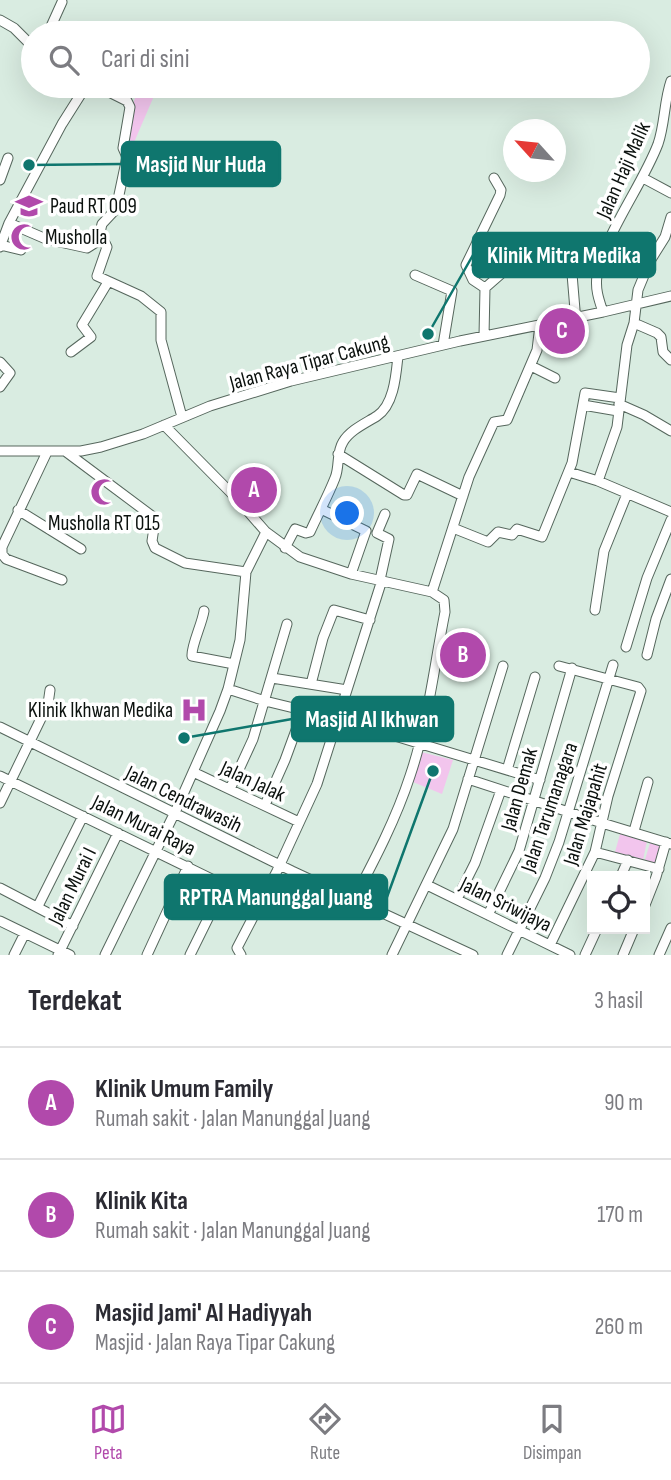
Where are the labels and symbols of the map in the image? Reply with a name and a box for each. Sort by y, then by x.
street label: Jalan Haji Malik [591,118,656,223]
north arrow [503,119,566,182]
callout: Masjid Nur Huda [122,142,280,186]
text: Masjid Nur Huda [136,151,266,179]
school or university icon: Paud RT 009 [14,191,44,221]
place label: Paud RT 009 [50,194,137,219]
mosque icon: Musholla [9,222,39,252]
place label: Musholla [45,225,107,250]
callout: Klinik Mitra Medika [473,233,655,277]
text: Klinik Mitra Medika [487,242,641,270]
pin: C [539,305,585,357]
street label: Jalan Raya Tipar Cakung [226,329,392,396]
pin: A [231,464,277,516]
mosque icon: Musholla RT 015 [89,477,119,507]
your location [330,496,364,530]
place label: Musholla RT 015 [48,511,160,536]
pin: B [440,629,486,681]
hospital icon: Klinik Ikhwan Medika [179,695,209,725]
callout: Masjid Al Ikhwan [292,697,453,741]
place label: Klinik Ikhwan Medika [28,698,173,723]
text: Masjid Al Ikhwan [305,706,439,734]
street label: Jalan Tarumanagara [515,739,583,876]
street label: Jalan Demak [495,745,543,834]
street label: Jalan Jalak [215,755,289,807]
street label: Jalan Cendrawasih [121,760,246,838]
street label: Jalan Majapahit [558,760,613,869]
street label: Jalan Murai Raya [87,789,200,861]
street label: Jalan Murai I [43,843,102,930]
street label: Jalan Sriwijaya [455,871,556,937]
callout: RPTRA Manunggal Juang [165,875,387,919]
text: RPTRA Manunggal Juang [179,884,373,912]

